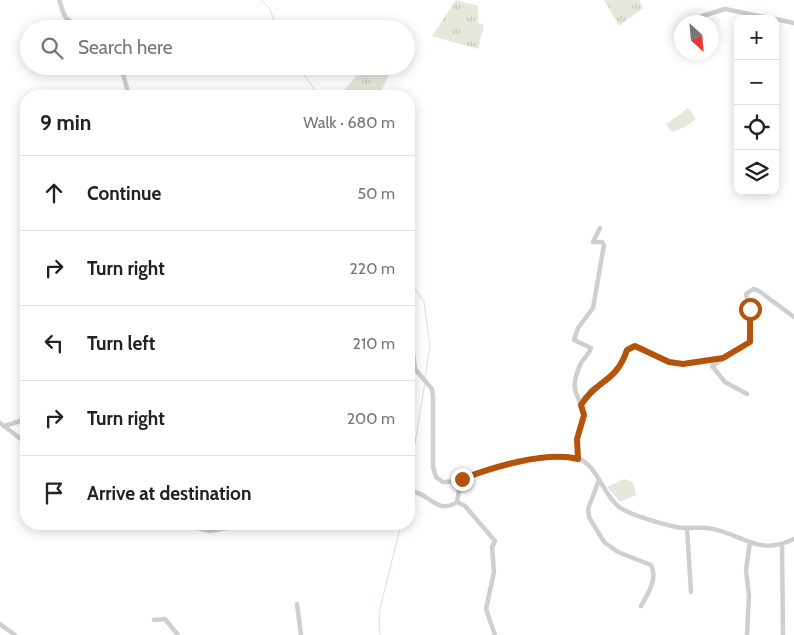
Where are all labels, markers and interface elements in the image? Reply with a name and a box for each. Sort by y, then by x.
north arrow [674,15,719,60]
map controls [734,15,779,195]
button: + [734,15,779,60]
search box [20,20,415,75]
icon: search [38,34,66,62]
text: Search here [78,36,172,59]
button: − [734,60,779,105]
button: locate [734,105,779,150]
text: 9 min [40,110,91,135]
text: Walk · 680 m [303,113,395,132]
button: layers [734,150,779,195]
icon: ahead [40,179,68,207]
text: Continue [87,182,161,205]
text: 50 m [358,184,395,203]
icon: right [40,254,68,282]
text: Turn right [87,257,165,280]
text: 220 m [349,259,395,278]
route start [739,298,762,321]
icon: left [40,329,68,357]
text: Turn left [87,332,155,355]
text: 210 m [353,334,395,353]
icon: right [40,404,68,432]
text: Turn right [87,407,165,430]
text: 200 m [347,409,395,428]
route end [451,468,474,491]
icon: arrive [40,479,68,507]
text: Arrive at destination [87,482,251,505]

